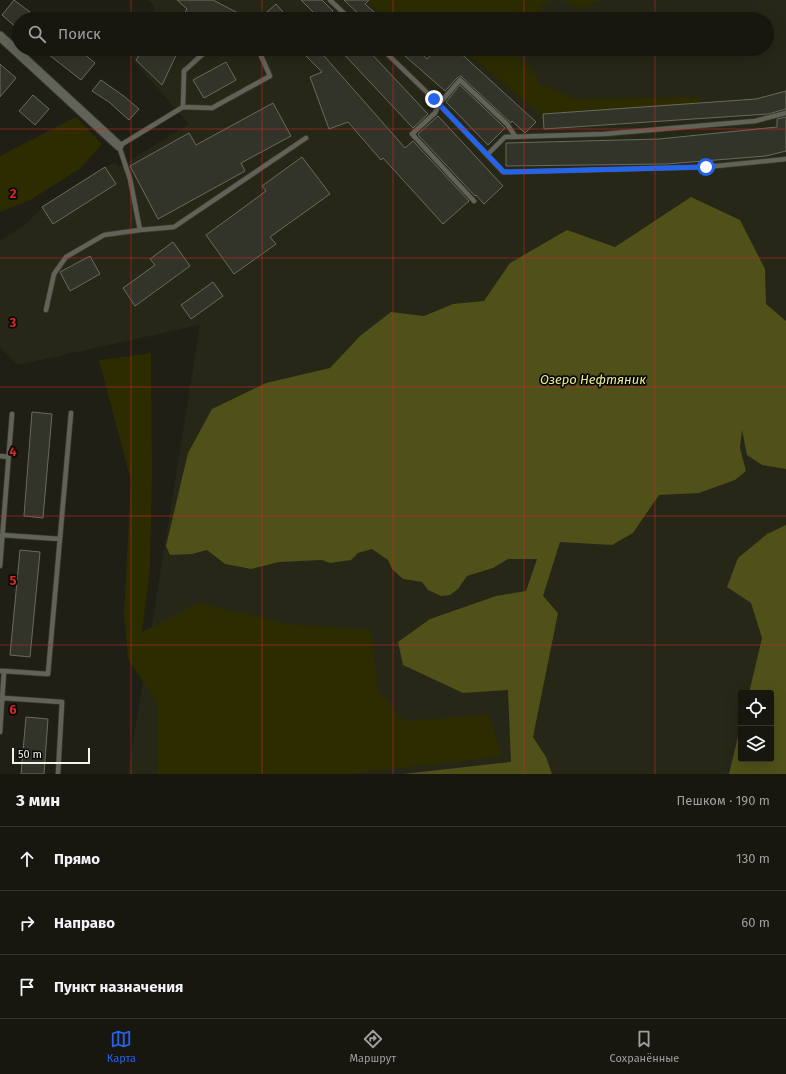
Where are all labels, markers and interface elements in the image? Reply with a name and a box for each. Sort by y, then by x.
search box [12,12,774,56]
icon: search [26,23,48,45]
text: Поиск [58,25,101,43]
route end [425,90,443,108]
route start [697,158,715,176]
text: 2 [10,186,17,201]
text: 3 [9,315,17,330]
water label: Озеро Нефтяник [540,372,646,387]
text: 4 [9,444,17,459]
text: 5 [10,573,17,588]
map controls [738,690,774,762]
button: locate [738,690,774,726]
text: 6 [9,702,17,717]
button: layers [738,726,774,762]
scale bar [12,746,90,765]
text: 50 m [18,748,42,761]
text: 3 мин [16,790,60,811]
text: Пешком · 190 m [677,793,770,808]
icon: ahead [16,848,38,870]
text: Прямо [54,850,100,868]
text: 130 m [736,851,770,866]
icon: right [16,912,38,934]
text: Направо [54,914,115,932]
text: 60 m [741,915,770,930]
icon: arrive [16,976,38,998]
text: Пункт назначения [54,978,183,996]
tab: Карта [107,1028,136,1065]
tab: Маршрут [349,1028,396,1065]
tab: Сохранённые [610,1028,679,1065]

